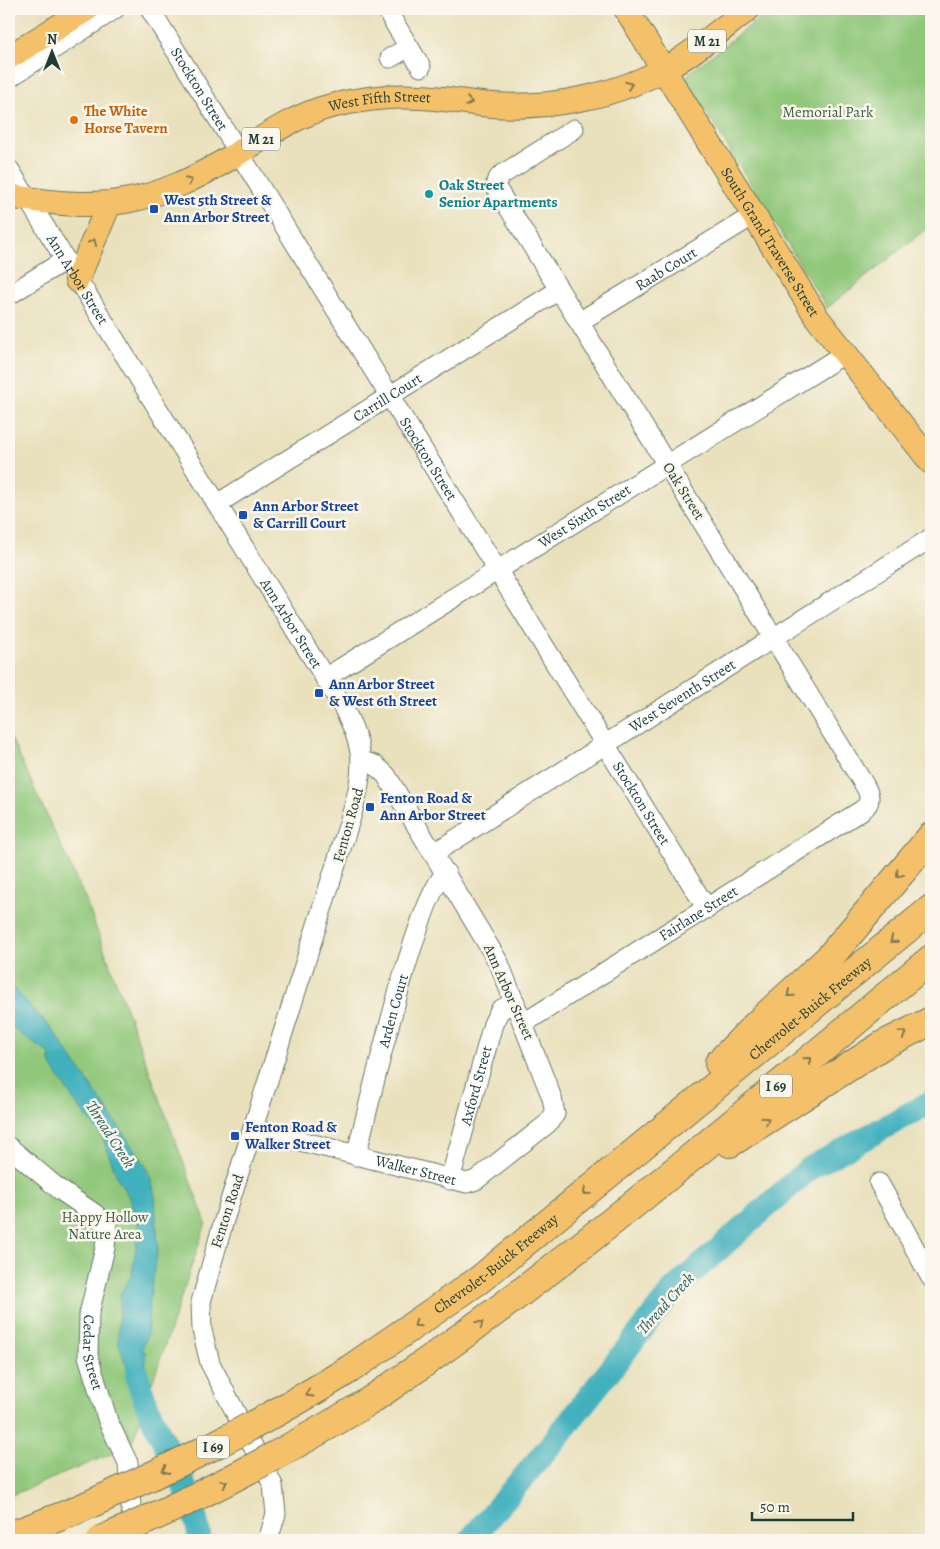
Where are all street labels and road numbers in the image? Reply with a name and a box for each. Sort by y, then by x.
road number: M 21 [688,29,726,52]
street label: Stockton Street [166,43,233,135]
street label: West Fifth Street [326,86,432,116]
road number: M 21 [242,128,280,150]
street label: South Grand Traverse Street [716,163,824,321]
street label: Ann Arbor Street [41,230,113,328]
street label: Raab Court [631,242,701,295]
street label: Carrill Court [349,368,426,427]
street label: Stockton Street [395,413,462,504]
street label: Oak Street [658,458,710,524]
street label: West Sixth Street [534,479,635,553]
street label: Ann Arbor Street [255,574,327,673]
street label: West Seventh Street [624,654,739,737]
street label: Stockton Street [608,758,675,849]
street label: Fenton Road [328,784,368,865]
street label: Fairlane Street [655,881,742,946]
street label: Ann Arbor Street [479,940,539,1043]
street label: Chevrolet-Buick Freeway [745,952,876,1065]
street label: Arden Court [373,971,413,1051]
street label: Axford Street [455,1043,497,1129]
road number: I 69 [760,1074,792,1098]
street label: Walker Street [372,1150,459,1190]
street label: Fenton Road [206,1171,249,1251]
street label: Chevrolet-Buick Freeway [430,1209,563,1318]
street label: Cedar Street [78,1314,108,1393]
road number: I 69 [197,1435,229,1458]

